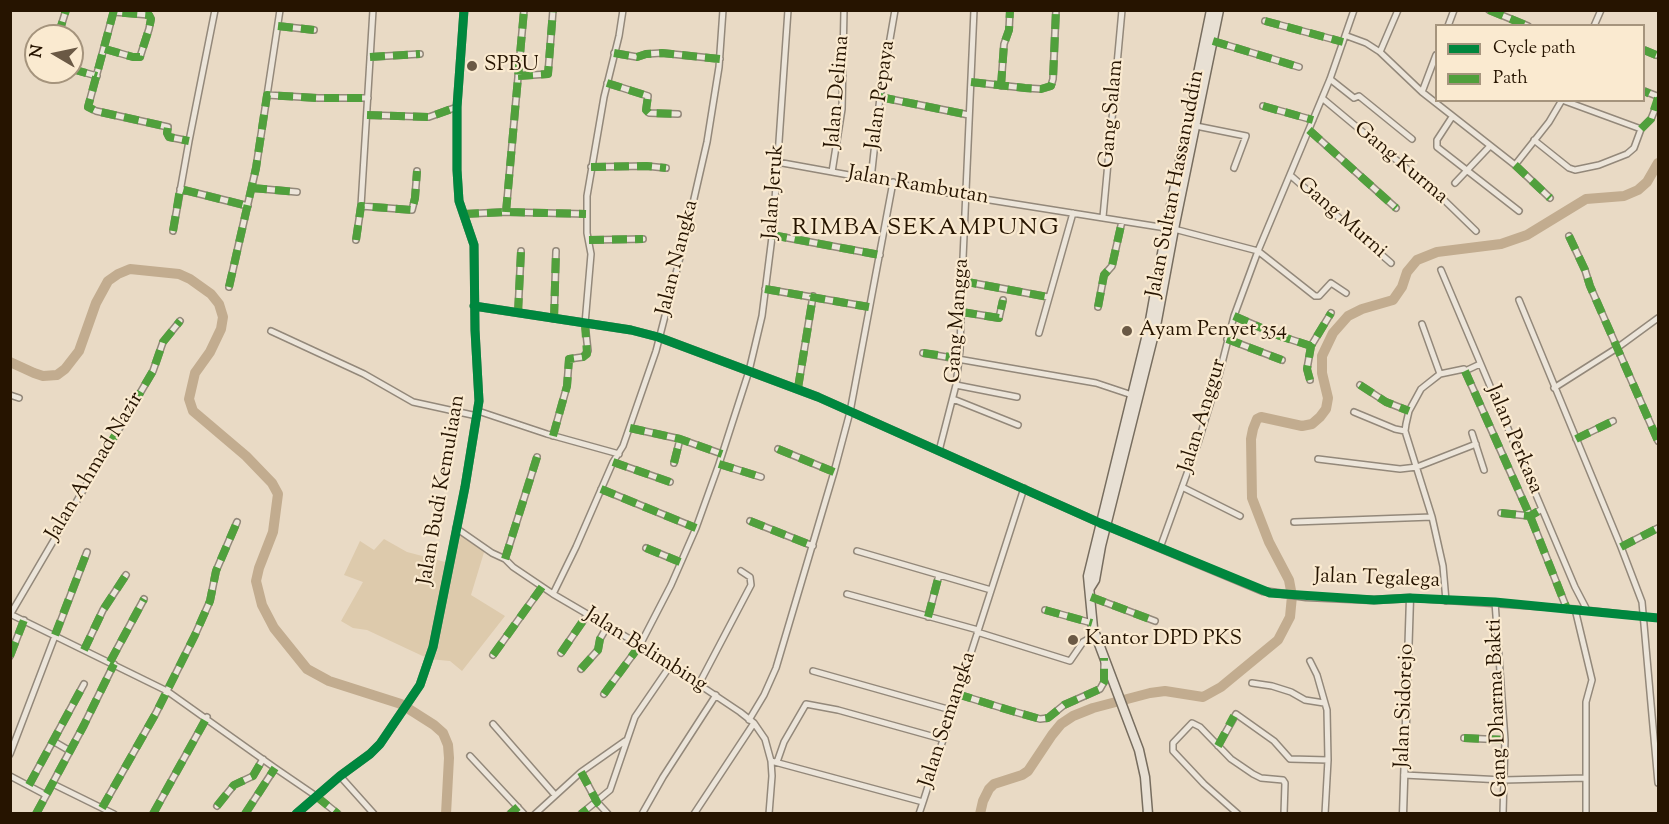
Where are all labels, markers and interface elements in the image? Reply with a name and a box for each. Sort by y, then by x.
north arrow [24,24,84,84]
legend [1435,24,1645,102]
street label: Jalan Delima [822,34,856,150]
text: Cycle path [1493,36,1576,62]
street label: Jalan Pepaya [862,39,902,151]
text: N [25,43,50,60]
place label: SPBU [484,53,539,79]
marker: SPBU [465,59,479,73]
street label: Gang Salam [1096,59,1130,169]
text: Path [1493,66,1528,92]
street label: Jalan Sultan Hassanuddin [1143,68,1211,300]
street label: Gang Kurma [1348,117,1452,211]
street label: Jalan Jeruk [759,143,791,241]
street label: Jalan Rambutan [845,162,991,212]
street label: Gang Murni [1291,173,1391,265]
street label: Jalan Nangka [652,198,706,318]
district label: RIMBA SEKAMPUNG [792,216,1060,244]
street label: Gang Mangga [942,258,976,384]
place label: Ayam Penyet 354 [1139,318,1287,344]
marker: Ayam Penyet 354 [1120,324,1134,338]
street label: Jalan Anggur [1175,356,1233,476]
street label: Jalan Perkasa [1479,382,1547,498]
street label: Jalan Ahmad Nazir [42,388,150,546]
street label: Jalan Budi Kemuliaan [414,393,472,587]
street label: Jalan Tegalega [1314,565,1440,595]
street label: Jalan Belimbing [579,603,711,699]
street label: Gang Dharma Bakti [1483,618,1515,798]
place label: Kantor DPD PKS [1085,627,1242,653]
marker: Kantor DPD PKS [1066,633,1080,647]
street label: Jalan Sidorejo [1391,643,1421,769]
street label: Jalan Semangka [915,649,983,791]

